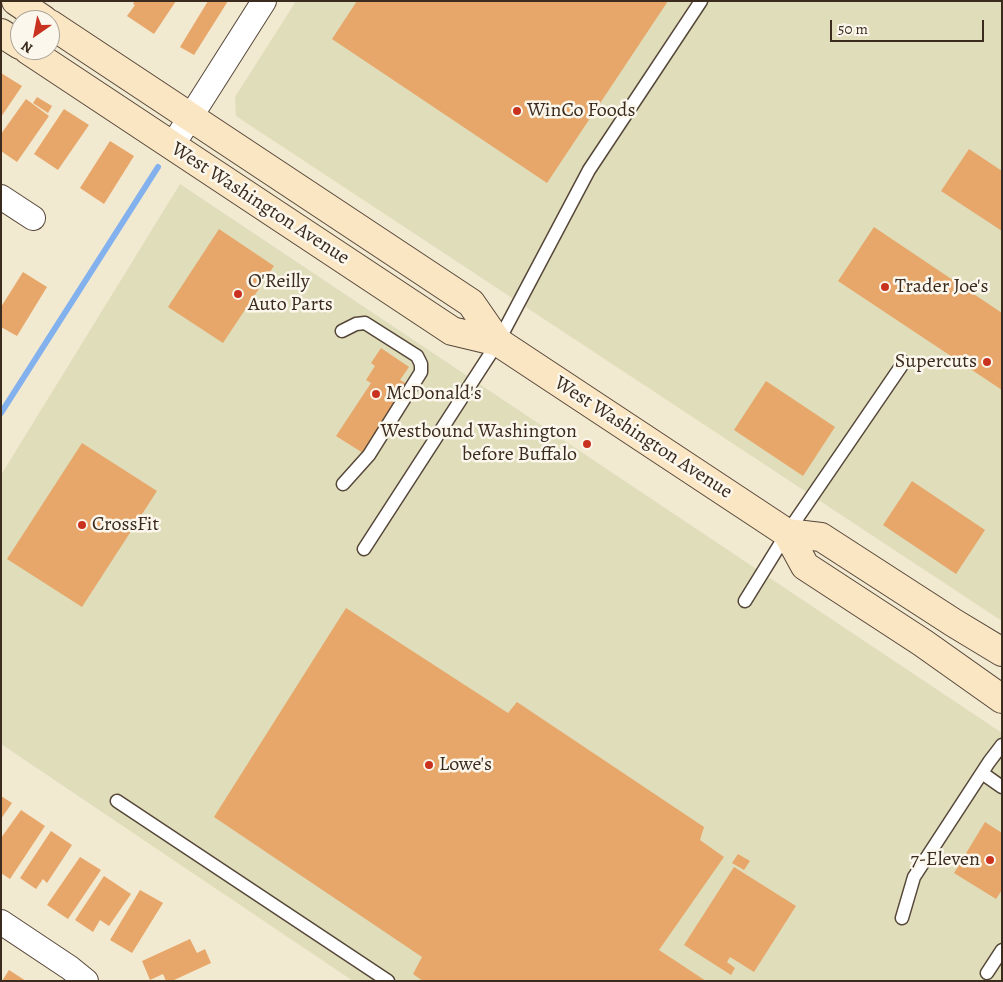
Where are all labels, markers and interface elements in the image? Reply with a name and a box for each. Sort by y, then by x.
north arrow [10,10,60,60]
scale bar [833,10,987,42]
text: 50 m [838,19,868,39]
text: N [18,36,37,58]
place label: WinCo Foods [527,99,636,123]
marker: WinCo Foods [511,105,523,117]
street label: West Washington Avenue [166,137,354,271]
place label: O'Reilly Auto Parts [248,270,333,317]
place label: Trader Joe's [895,275,989,299]
marker: Trader Joe's [879,281,891,293]
marker: O'Reilly Auto Parts [232,288,244,300]
place label: Supercuts [895,350,977,374]
marker: Supercuts [981,356,993,368]
street label: West Washington Avenue [549,371,737,505]
place label: McDonald's [386,382,482,406]
marker: McDonald's [370,388,382,400]
place label: Westbound Washington before Buffalo [380,420,577,467]
marker: Westbound Washington before Buffalo [581,438,593,450]
place label: CrossFit [92,513,159,537]
marker: CrossFit [76,519,88,531]
place label: Lowe's [439,753,492,777]
marker: Lowe's [423,759,435,771]
place label: 7-Eleven [910,848,980,872]
marker: 7-Eleven [984,854,996,866]

